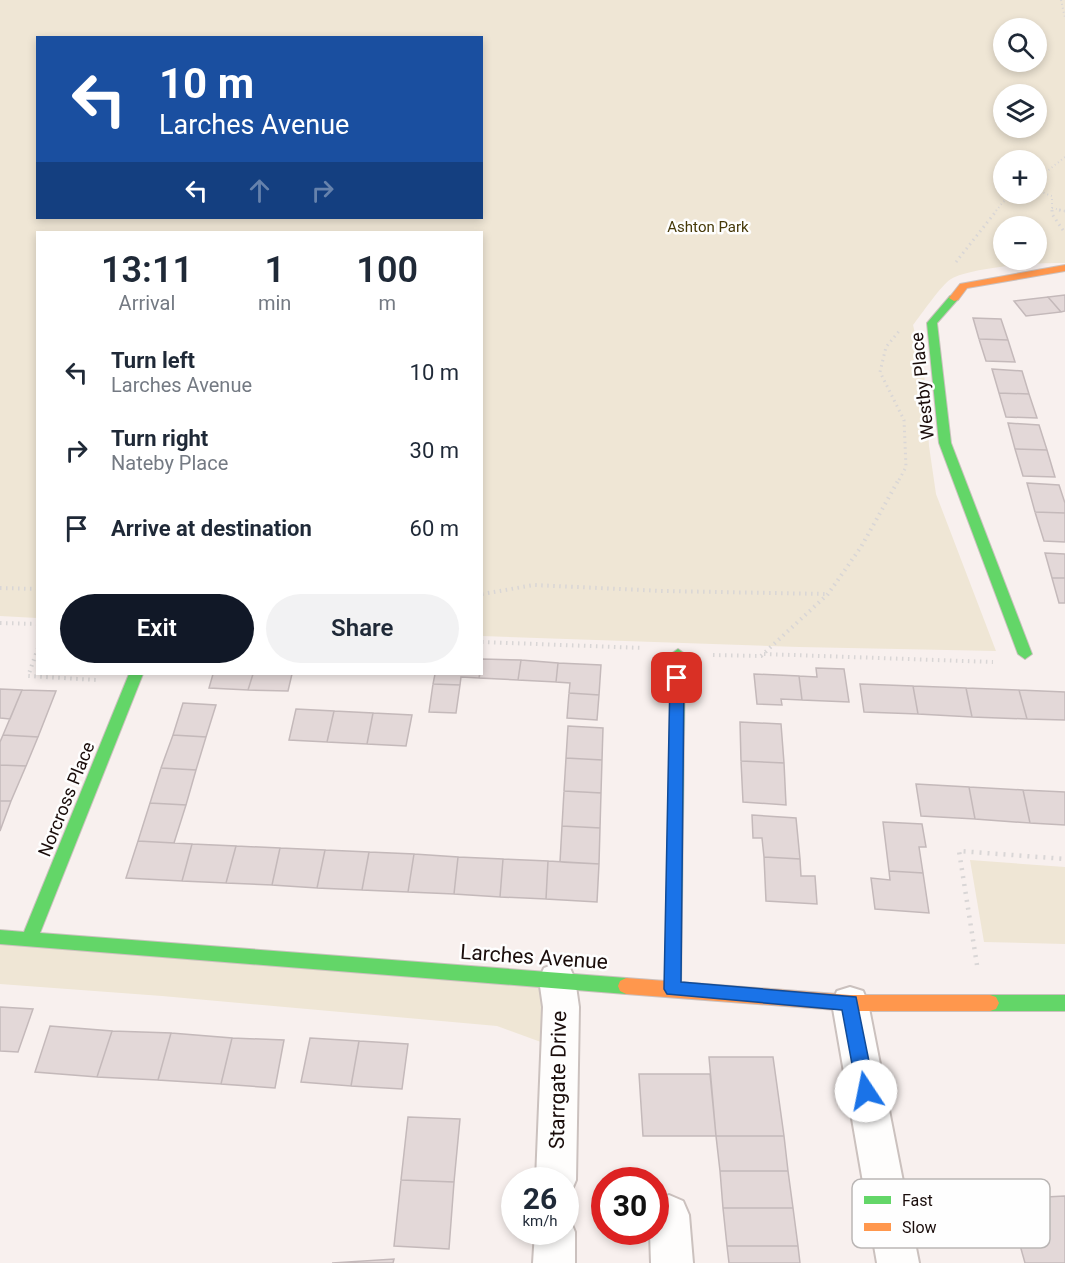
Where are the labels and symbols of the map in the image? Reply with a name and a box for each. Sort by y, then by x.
park label: Ashton Park [667,218,749,236]
street label: Westby Place [906,331,938,441]
pin [651,652,702,703]
street label: Norcross Place [33,738,99,860]
street label: Larches Avenue [459,940,609,974]
street label: Starrgate Drive [545,1011,571,1149]
position arrow [834,1059,898,1123]
speed limit sign: 30 [591,1167,669,1245]
legend [852,1179,1050,1248]
text: Fast [902,1191,933,1210]
text: Slow [902,1218,937,1237]

